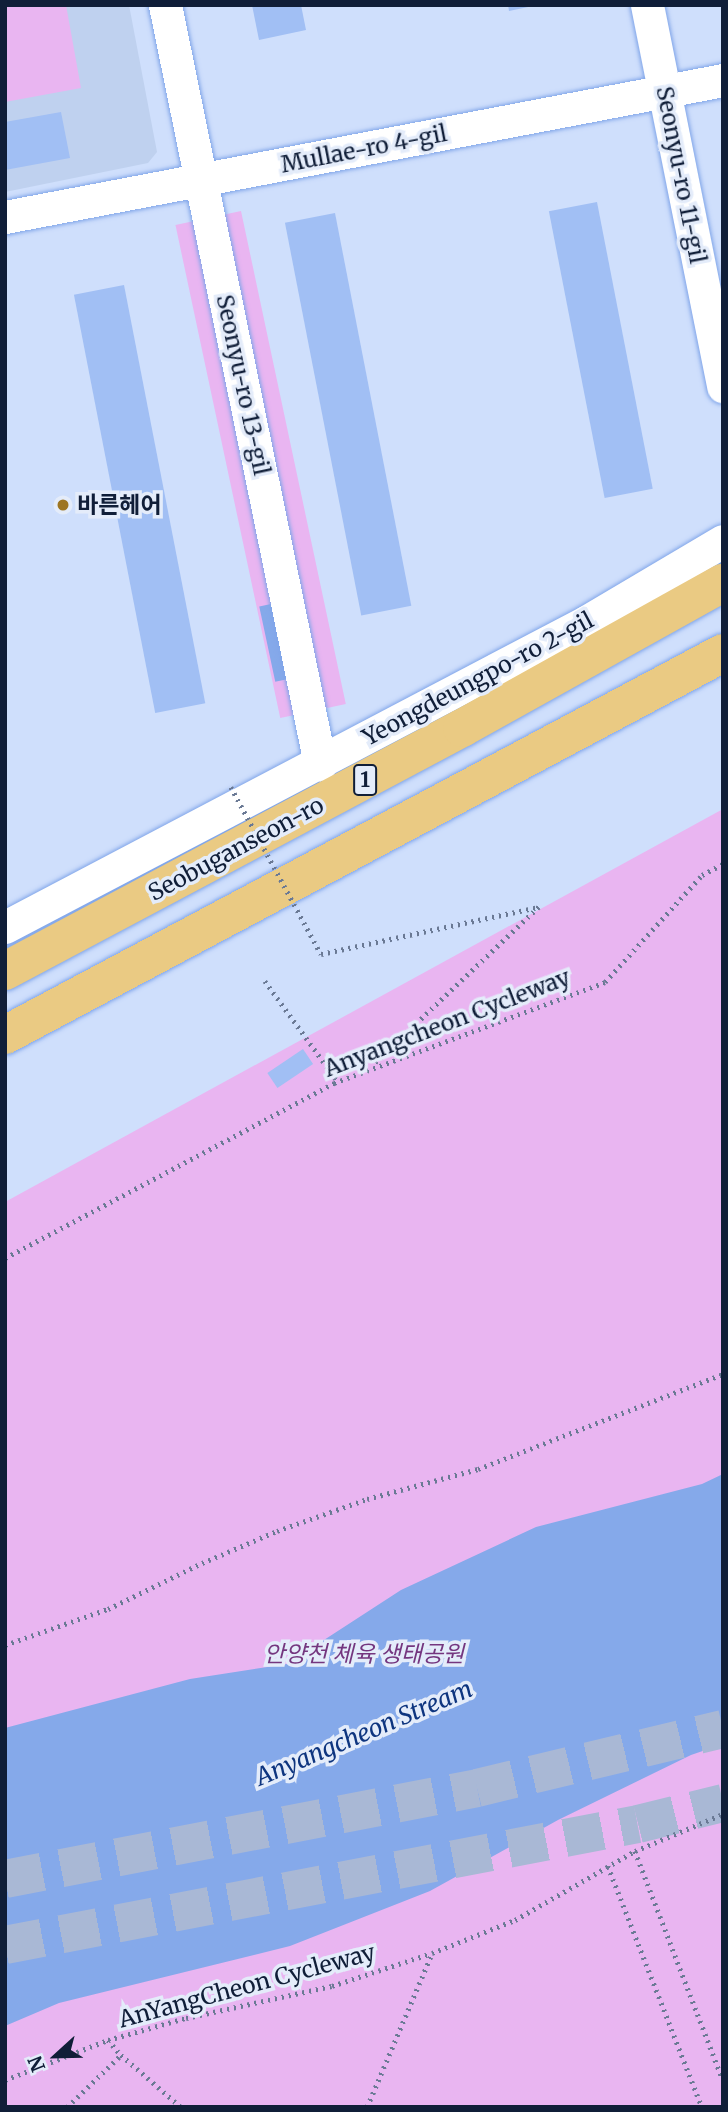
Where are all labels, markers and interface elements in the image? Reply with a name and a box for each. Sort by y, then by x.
street label: Seonyu-ro 11-gil [650,84,712,266]
street label: Mullae-ro 4-gil [279,119,449,179]
street label: Seonyu-ro 13-gil [210,292,276,478]
place label: 바른헤어 [77,491,162,519]
marker: 바른헤어 [55,497,71,513]
street label: Yeongdeungpo-ro 2-gil [358,606,598,752]
road number: 1 [353,762,377,798]
street label: Seobuganseon-ro [144,791,328,907]
street label: Anyangcheon Cycleway [320,963,574,1083]
park label: 안양천 체육 생태공원 [264,1640,464,1668]
water label: Anyangcheon Stream [251,1674,477,1792]
street label: AnYangCheon Cycleway [116,1938,378,2034]
north arrow [21,2021,91,2091]
text: N [23,2052,50,2075]

